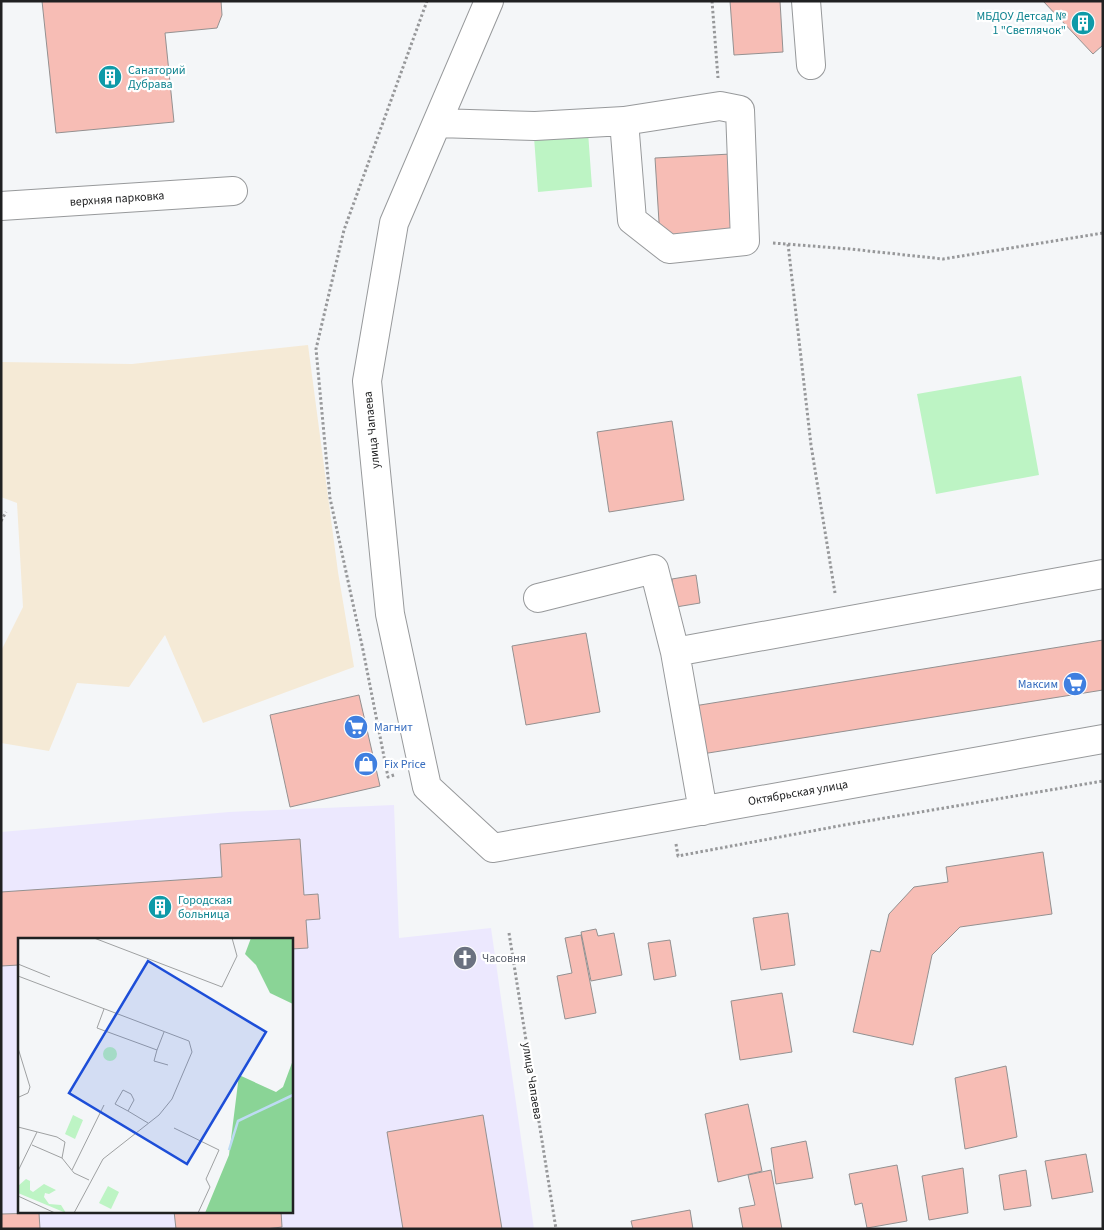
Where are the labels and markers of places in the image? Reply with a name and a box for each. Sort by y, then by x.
place label: МБДОУ Детсад № 1 "Светлячок" [976,8,1066,39]
building icon: МБДОУ Детсад № 1 "Светлячок" [1070,10,1096,36]
place label: Санаторий Дубрава [128,62,186,93]
building icon: Санаторий Дубрава [97,64,123,90]
supermarket icon: Максим [1062,671,1088,697]
place label: Максим [1018,676,1058,693]
supermarket icon: Магнит [343,714,369,740]
place label: Магнит [374,719,413,736]
shop icon: Fix Price [353,751,379,777]
place label: Fix Price [384,756,426,773]
place label: Городская больница [178,892,232,923]
building icon: Городская больница [147,894,173,920]
church icon: Часовня [452,945,478,971]
place label: Часовня [482,950,526,967]

